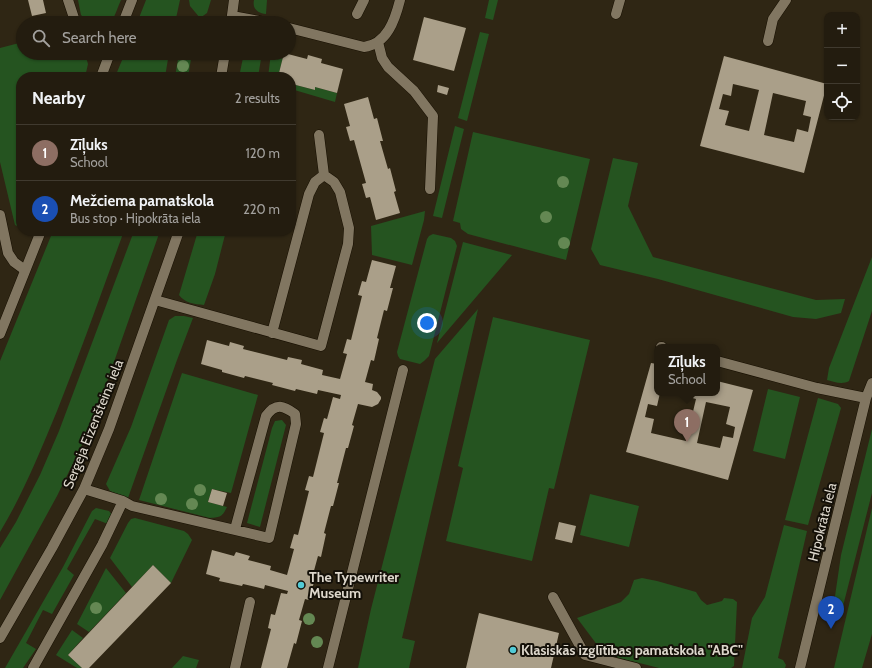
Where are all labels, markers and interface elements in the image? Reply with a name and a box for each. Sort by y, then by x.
map controls [824,12,860,120]
button: + [824,12,860,48]
search box [16,16,296,60]
icon: search [30,27,52,49]
text: Search here [62,29,137,47]
button: − [824,48,860,84]
button: locate [824,84,860,120]
text: Nearby [32,88,85,108]
text: 2 results [235,90,280,106]
text: Zīļuks [70,136,108,154]
text: 1 [43,145,47,161]
text: 120 m [246,145,280,161]
text: School [70,154,108,170]
text: Mežciema pamatskola [70,192,214,210]
text: 2 [42,201,48,217]
text: 220 m [243,201,280,217]
text: Bus stop · Hipokrāta iela [70,210,201,226]
your location [417,313,437,333]
popup [654,344,720,396]
text: Zīļuks [668,353,706,371]
street label: Sergeja Eizenšteina iela [59,357,127,491]
text: School [668,371,706,387]
pin: 1 [674,409,700,442]
street label: Hipokrāta iela [804,481,841,563]
place label: The Typewriter Museum [309,568,399,602]
marker: The Typewriter Museum [296,580,306,590]
pin: 2 [818,596,844,629]
place label: Klasiskās izglītības pamatskola "ABC" [521,641,743,659]
marker: Klasiskās izglītības pamatskola "ABC" [508,645,518,655]

